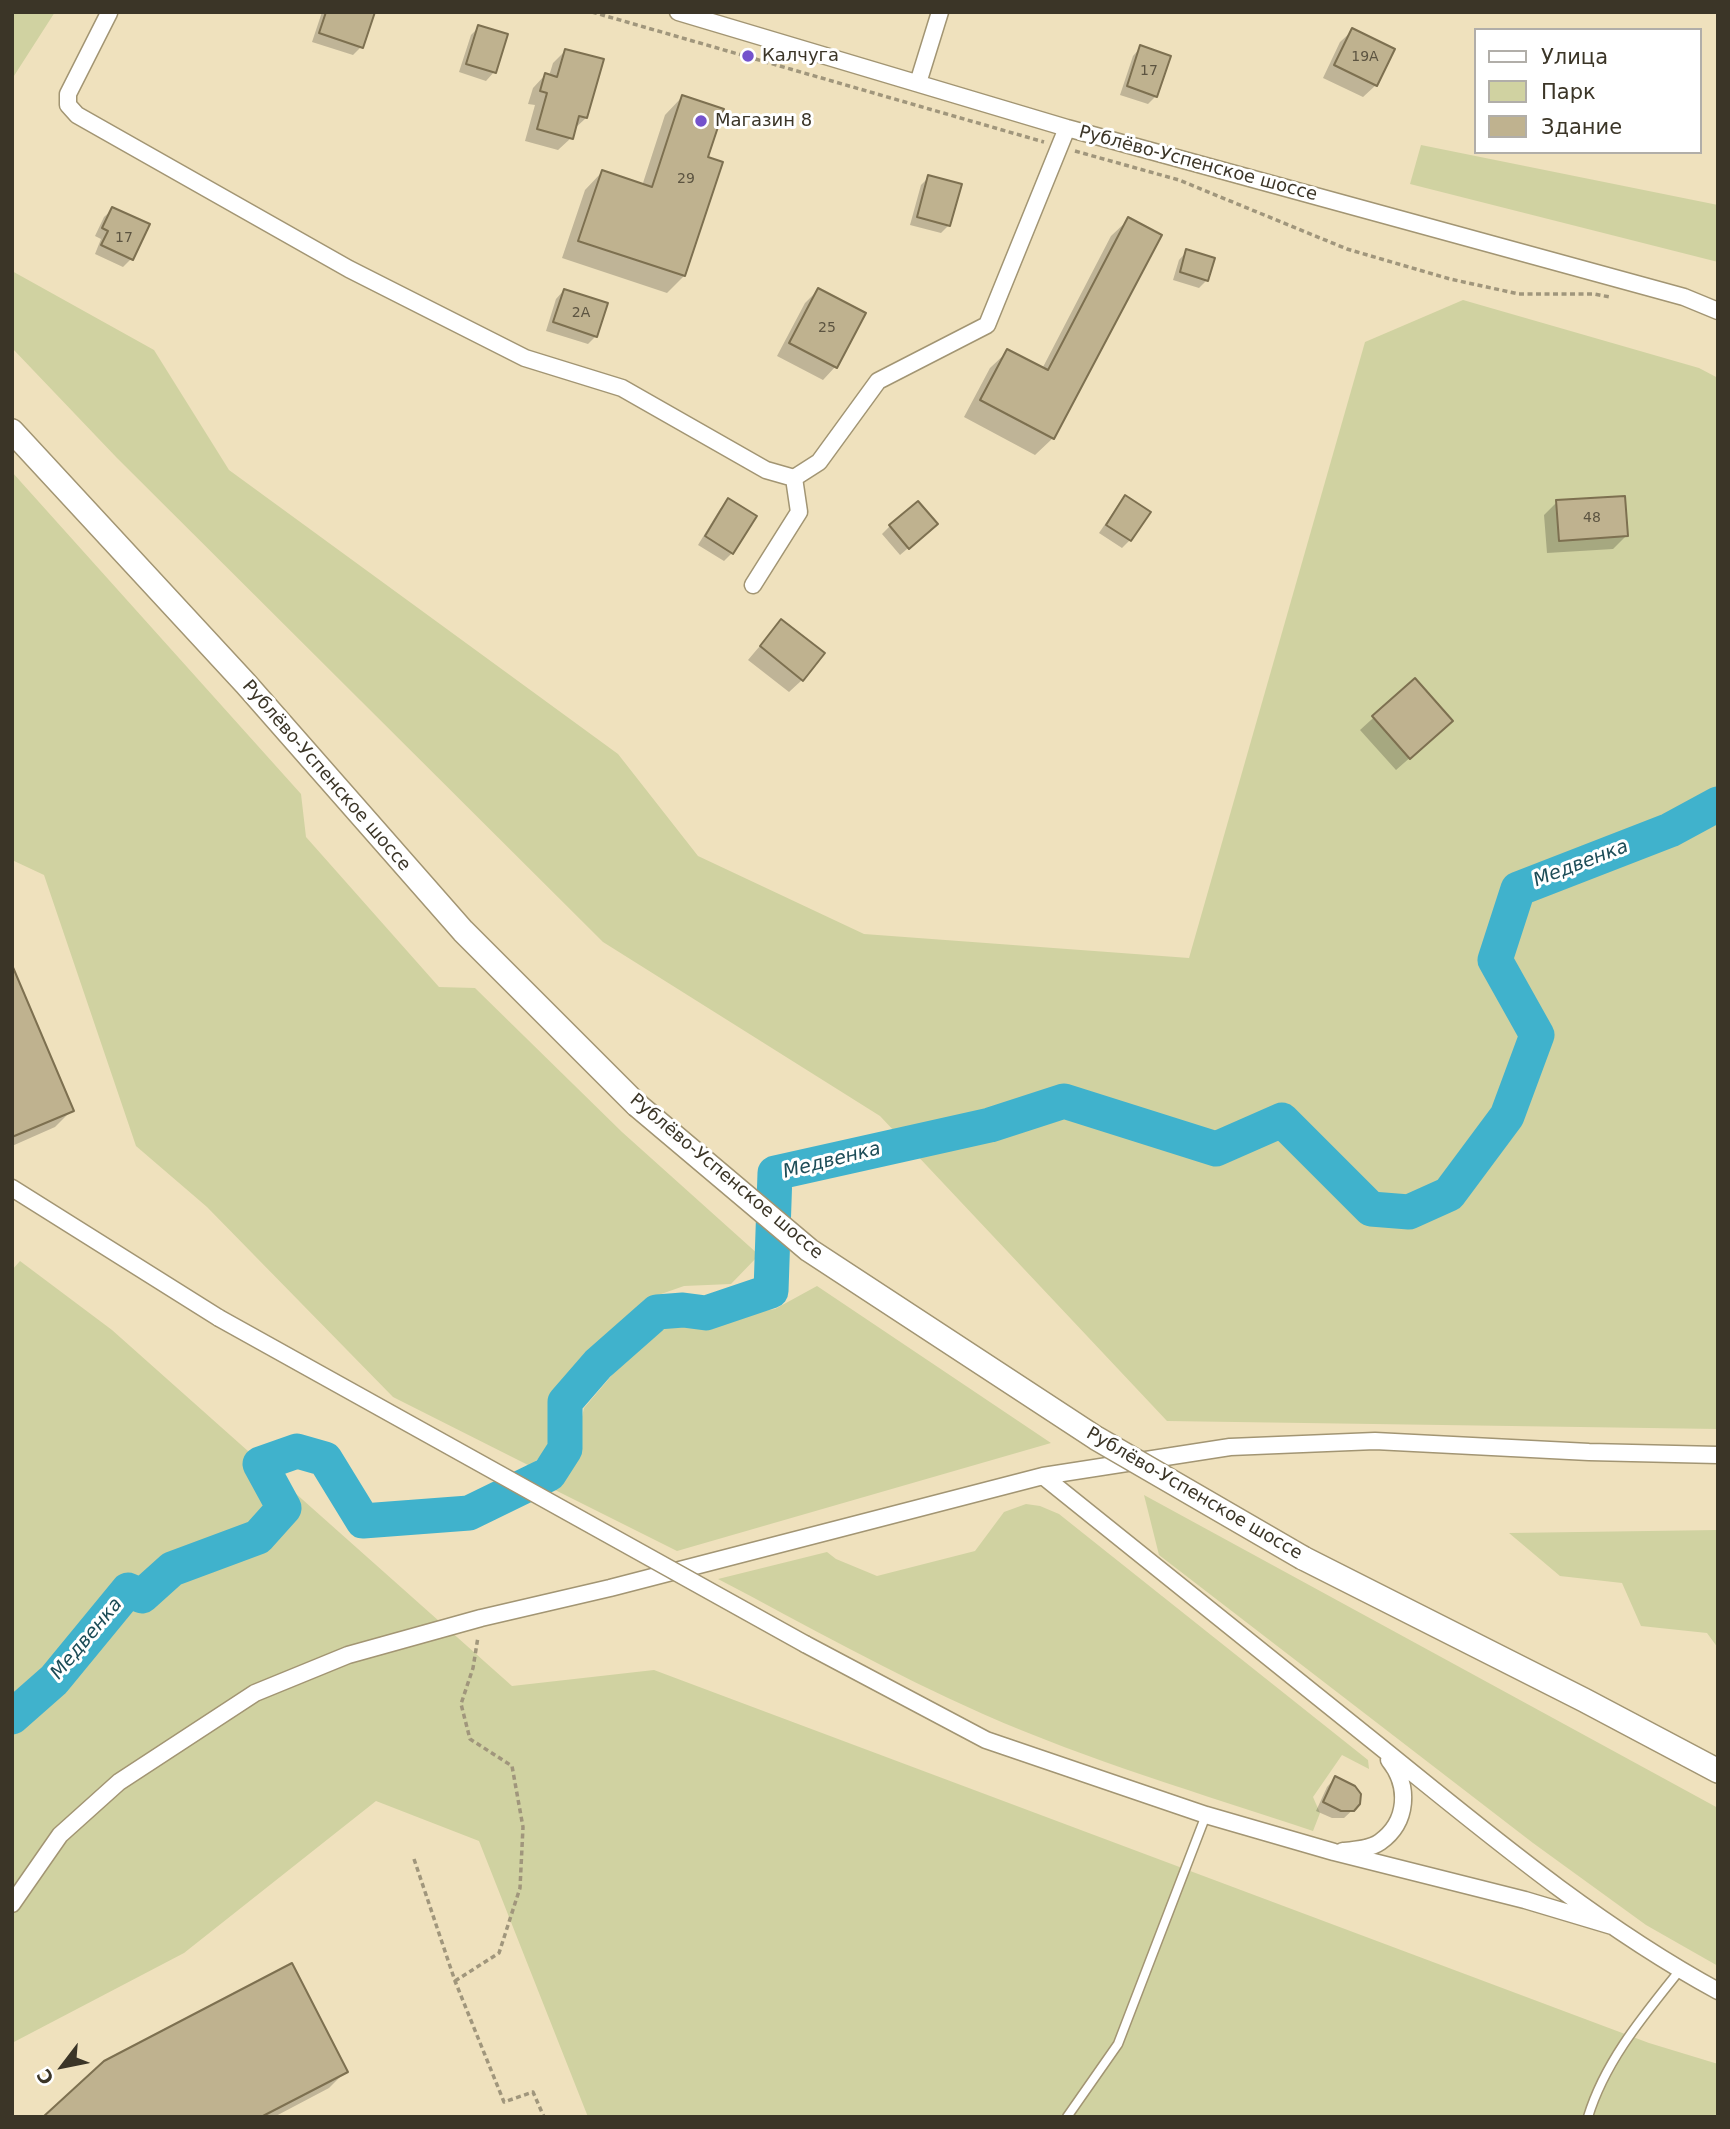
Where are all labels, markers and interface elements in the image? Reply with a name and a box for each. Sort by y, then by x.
legend [1474,28,1702,154]
place label: Калчуга [762,45,839,67]
text: Улица [1541,45,1608,69]
marker: Калчуга [740,48,756,64]
house number: 19А [1351,49,1379,65]
house number: 17 [1140,63,1158,79]
text: Парк [1541,80,1596,104]
place label: Магазин 8 [715,110,812,132]
marker: Магазин 8 [693,113,709,129]
text: Здание [1541,115,1622,139]
street label: Рублёво-Успенское шоссе [1077,122,1319,206]
house number: 29 [677,171,695,187]
house number: 17 [115,230,133,246]
house number: 2А [572,305,590,321]
house number: 25 [818,320,836,336]
house number: 48 [1583,510,1601,526]
street label: Рублёво-Успенское шоссе [237,676,415,876]
water label: Медвенка [1530,836,1632,892]
street label: Рублёво-Успенское шоссе [625,1090,827,1264]
water label: Медвенка [781,1138,883,1184]
street label: Рублёво-Успенское шоссе [1082,1423,1306,1565]
water label: Медвенка [46,1594,128,1684]
north arrow [28,2031,98,2101]
text: С [32,2065,58,2089]

